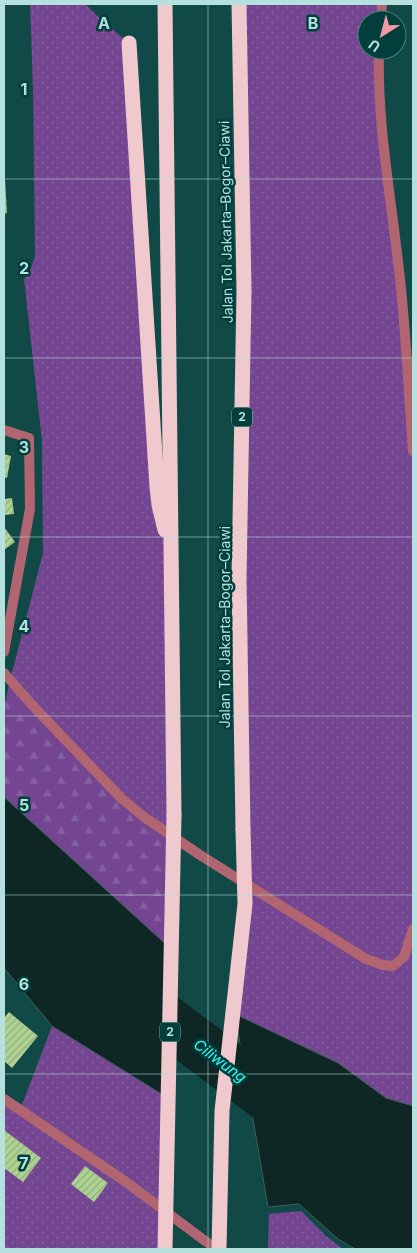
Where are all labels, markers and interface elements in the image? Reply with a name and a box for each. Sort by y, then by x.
north arrow [357,10,407,60]
text: A [98,13,110,33]
text: B [308,13,318,33]
text: U [365,36,383,56]
text: 1 [21,79,27,99]
street label: Jalan Tol Jakarta–Bogor–Ciawi [215,121,236,323]
text: 2 [19,258,29,278]
road number: 2 [232,408,252,427]
text: 3 [19,437,29,457]
street label: Jalan Tol Jakarta–Bogor–Ciawi [216,526,233,728]
text: 4 [19,616,30,636]
text: 5 [19,795,29,815]
text: 6 [19,974,29,994]
road number: 2 [160,1022,180,1042]
water label: Ciliwung [190,1035,250,1087]
text: 7 [19,1153,29,1173]

